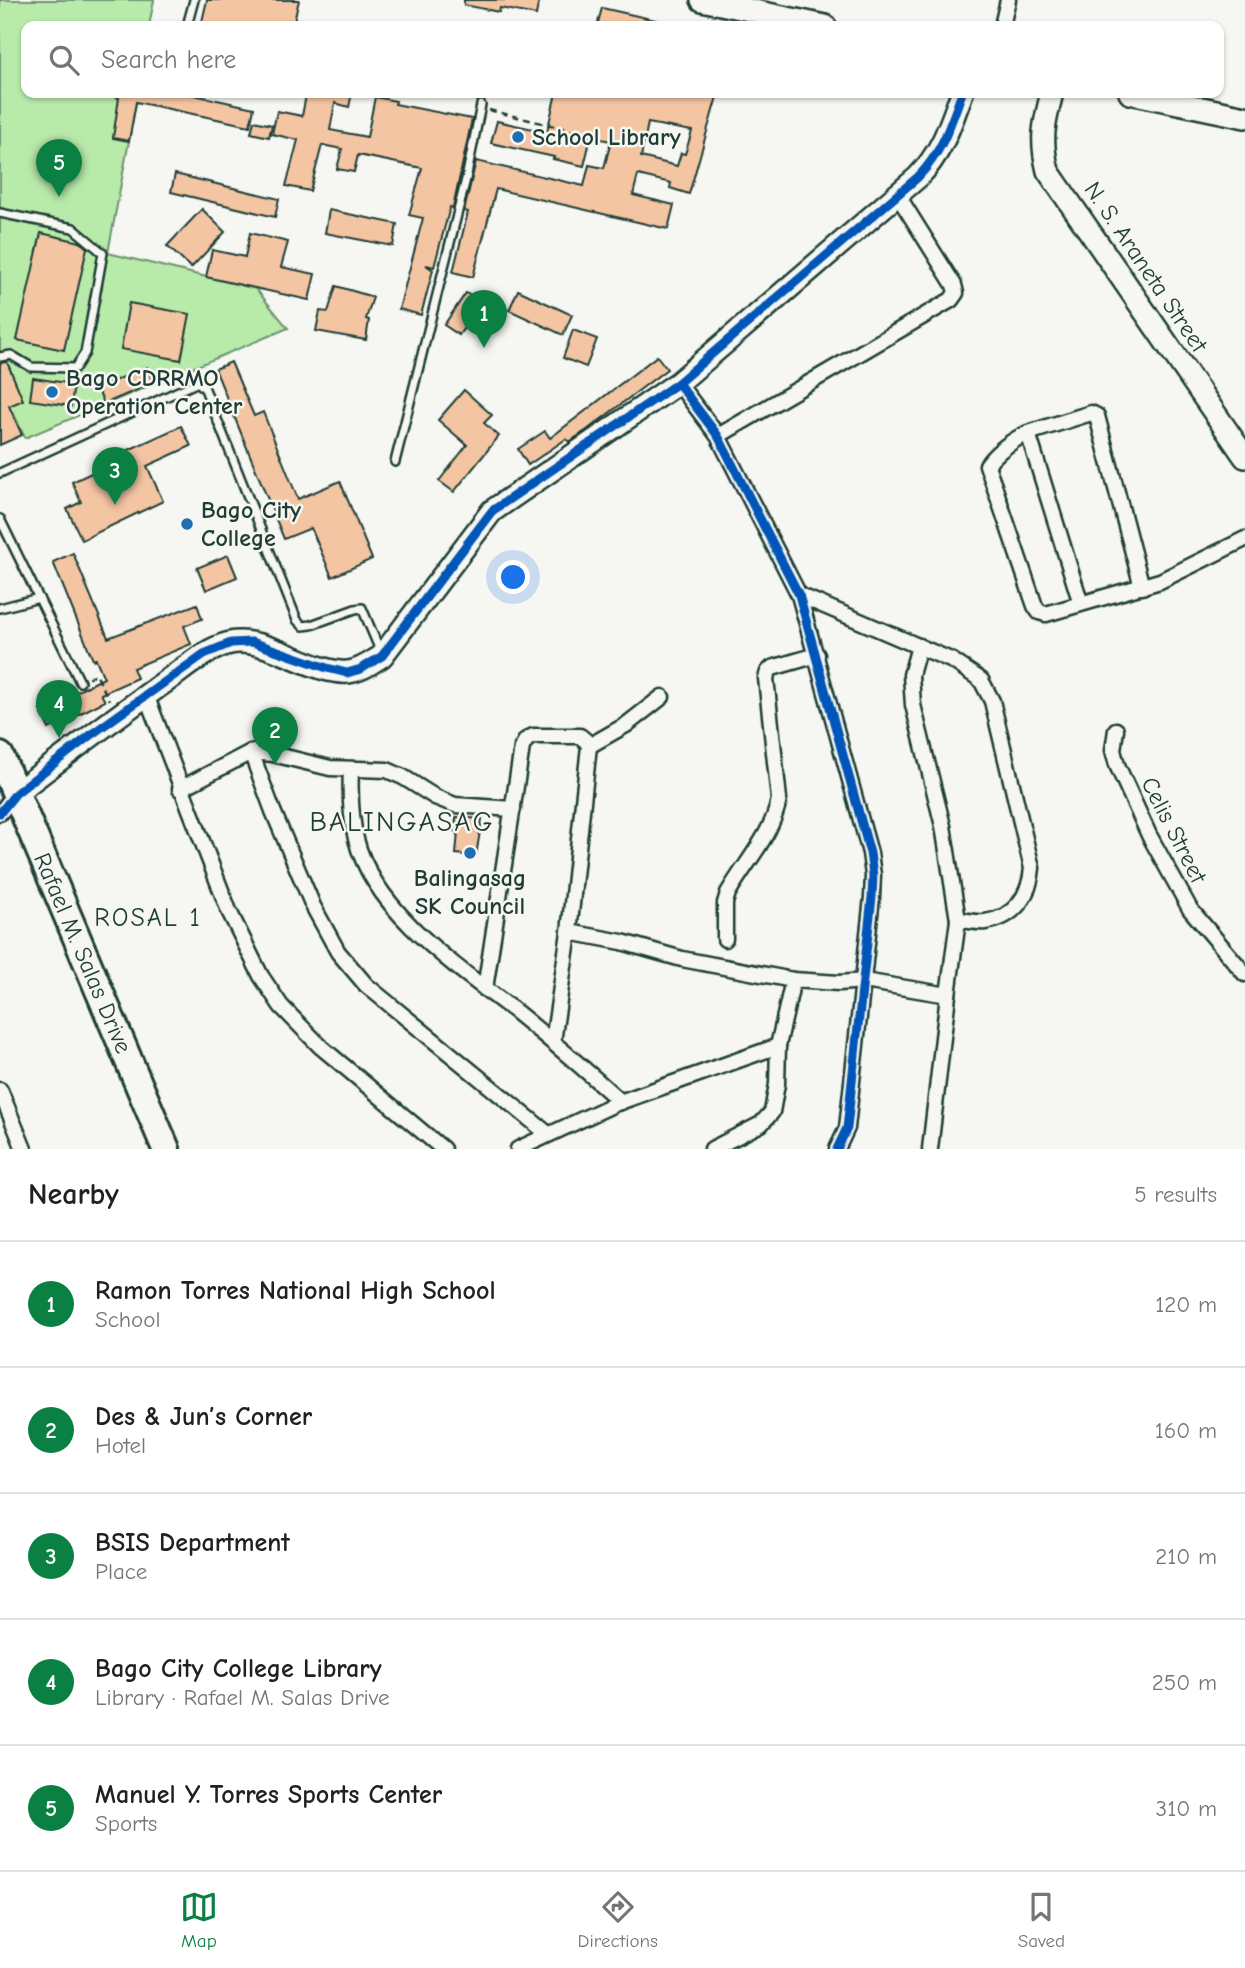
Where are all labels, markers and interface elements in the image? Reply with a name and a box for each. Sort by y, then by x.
search box [21,21,1224,98]
icon: search [45,41,83,79]
text: Search here [101,45,236,75]
place label: School Library [532,123,681,151]
marker: School Library [510,129,526,145]
pin: 5 [36,139,82,197]
street label: N. S. Araneta Street [1079,176,1214,359]
pin: 1 [461,290,507,348]
place label: Bago CDRRMO Operation Center [66,364,243,420]
marker: Bago CDRRMO Operation Center [44,384,60,400]
pin: 3 [92,447,138,505]
place label: Bago City College [201,496,301,552]
marker: Bago City College [179,516,195,532]
your location [496,560,530,594]
pin: 4 [36,680,82,738]
pin: 2 [252,707,298,765]
street label: Celis Street [1135,772,1213,889]
district label: BALINGASAG [309,806,495,838]
marker: Balingasag SK Council [462,845,478,861]
street label: Rafael M. Salas Drive [28,849,138,1057]
place label: Balingasag SK Council [414,864,526,920]
district label: ROSAL 1 [94,903,202,933]
text: Nearby [28,1177,119,1212]
text: 5 results [1134,1181,1217,1208]
text: Ramon Torres National High School [95,1276,496,1306]
text: 1 [46,1291,56,1318]
text: 120 m [1155,1291,1217,1318]
text: School [95,1306,160,1333]
text: Des & Jun’s Corner [95,1402,312,1432]
text: 2 [45,1417,57,1444]
text: 160 m [1155,1417,1217,1444]
text: Hotel [95,1432,146,1459]
text: BSIS Department [95,1528,290,1558]
text: 3 [45,1543,57,1570]
text: 210 m [1155,1543,1217,1570]
text: Place [95,1558,147,1585]
text: Bago City College Library [95,1654,382,1684]
text: 4 [46,1669,56,1696]
text: 250 m [1152,1669,1217,1696]
text: Library · Rafael M. Salas Drive [95,1684,390,1711]
text: Manuel Y. Torres Sports Center [95,1780,442,1810]
text: 5 [45,1795,57,1822]
text: 310 m [1156,1795,1217,1822]
text: Sports [95,1810,157,1837]
tab: Map [180,1888,218,1952]
tab: Directions [578,1888,658,1952]
tab: Saved [1018,1888,1065,1952]

